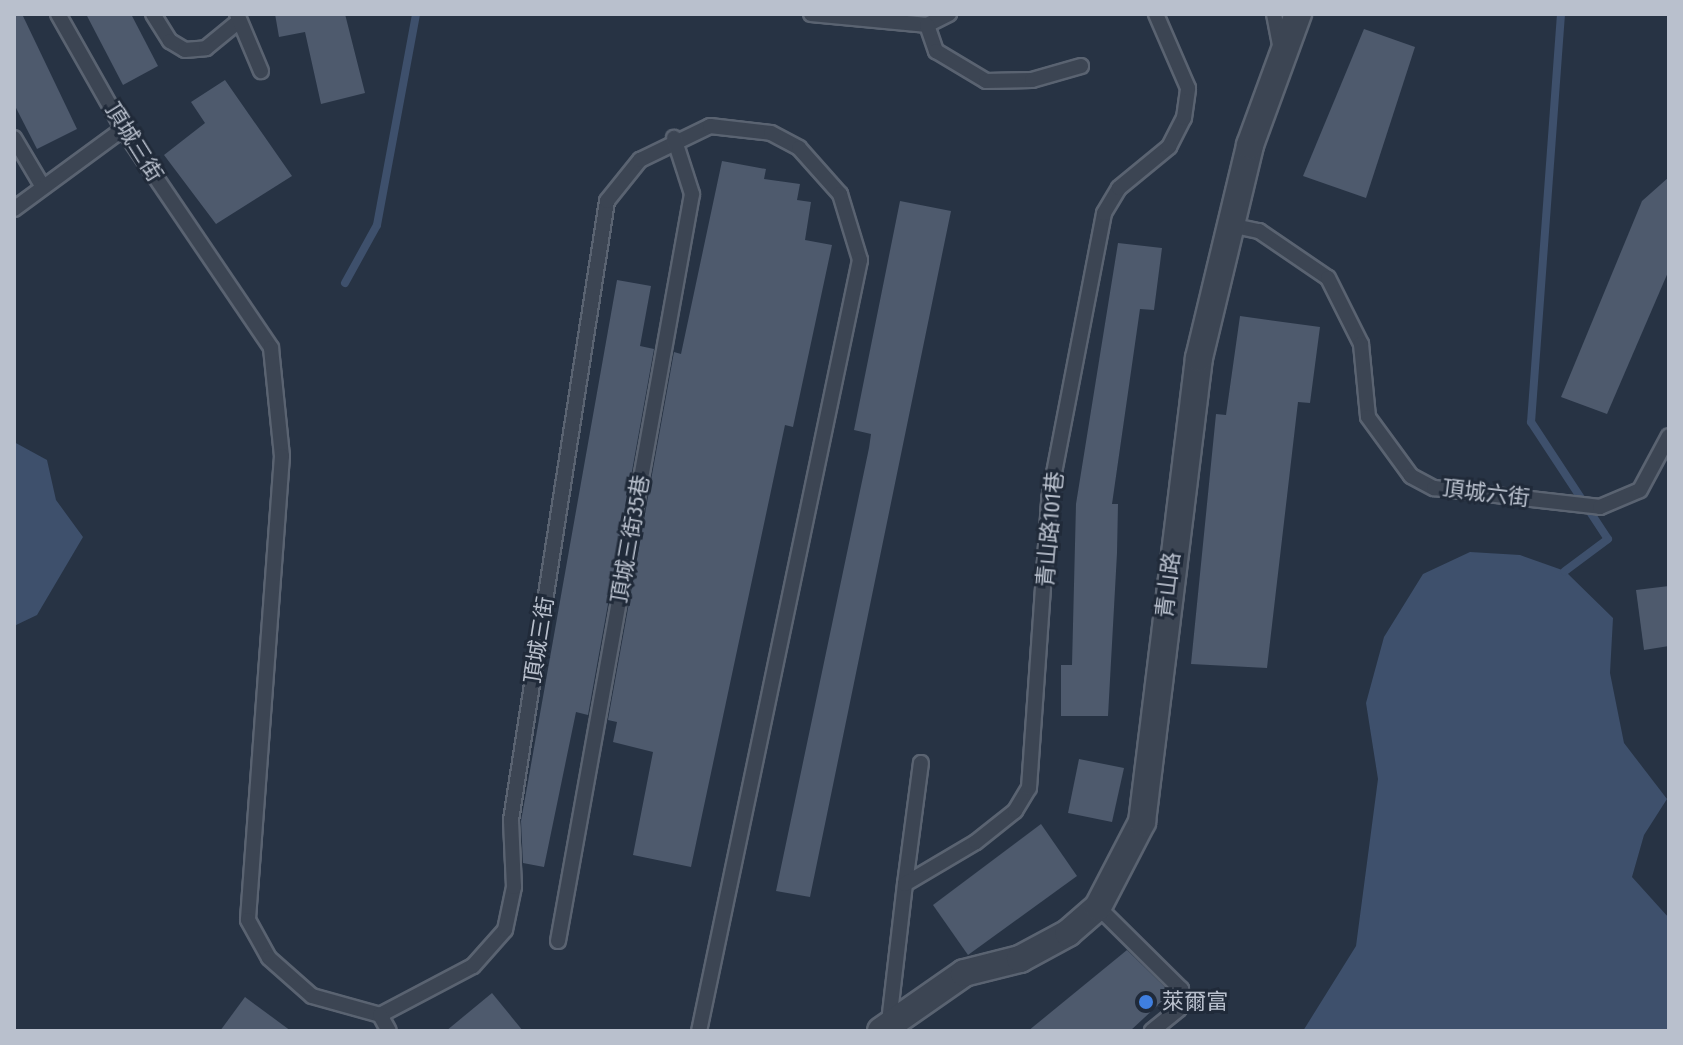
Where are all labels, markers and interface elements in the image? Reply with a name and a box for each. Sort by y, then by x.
street label: 頂城三街 [99,98,169,186]
street label: 青山路101巷 [1032,470,1068,588]
street label: 頂城三街35巷 [606,473,654,605]
street label: 頂城六街 [1441,475,1531,511]
street label: 青山路 [1151,551,1185,619]
street label: 頂城三街 [519,594,559,686]
place label: 萊爾富 [1162,989,1228,1015]
marker: 萊爾富 [1137,993,1155,1011]

